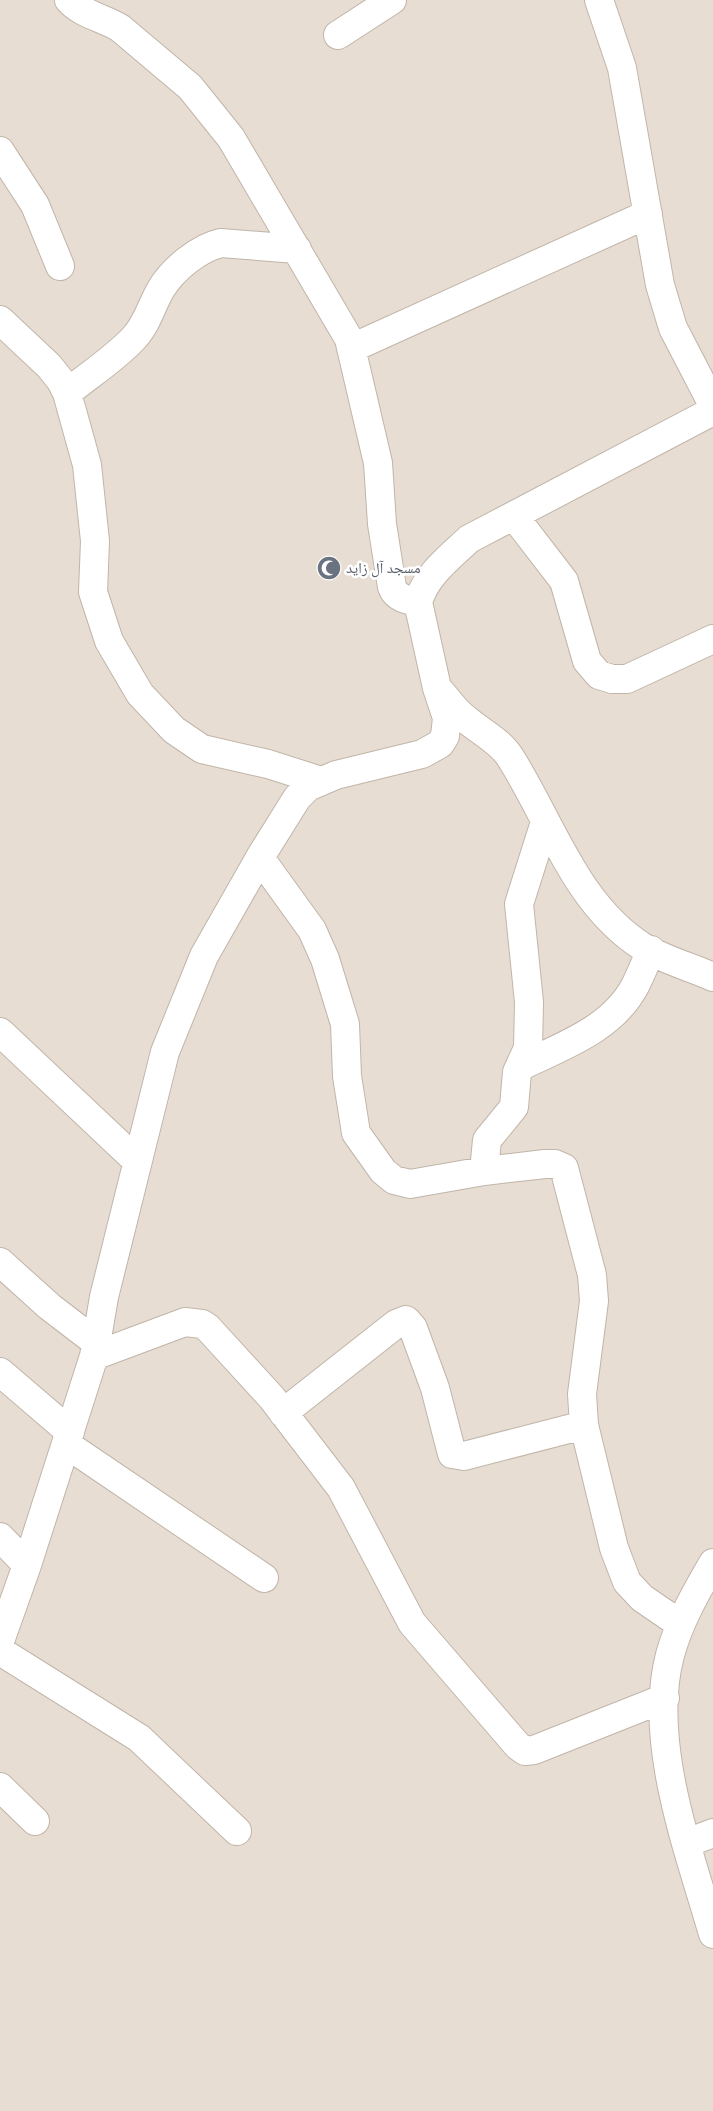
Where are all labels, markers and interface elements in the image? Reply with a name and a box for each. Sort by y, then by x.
mosque icon: مسجد آل زايد [316,555,342,581]
place label: مسجد آل زايد [346,556,421,579]

